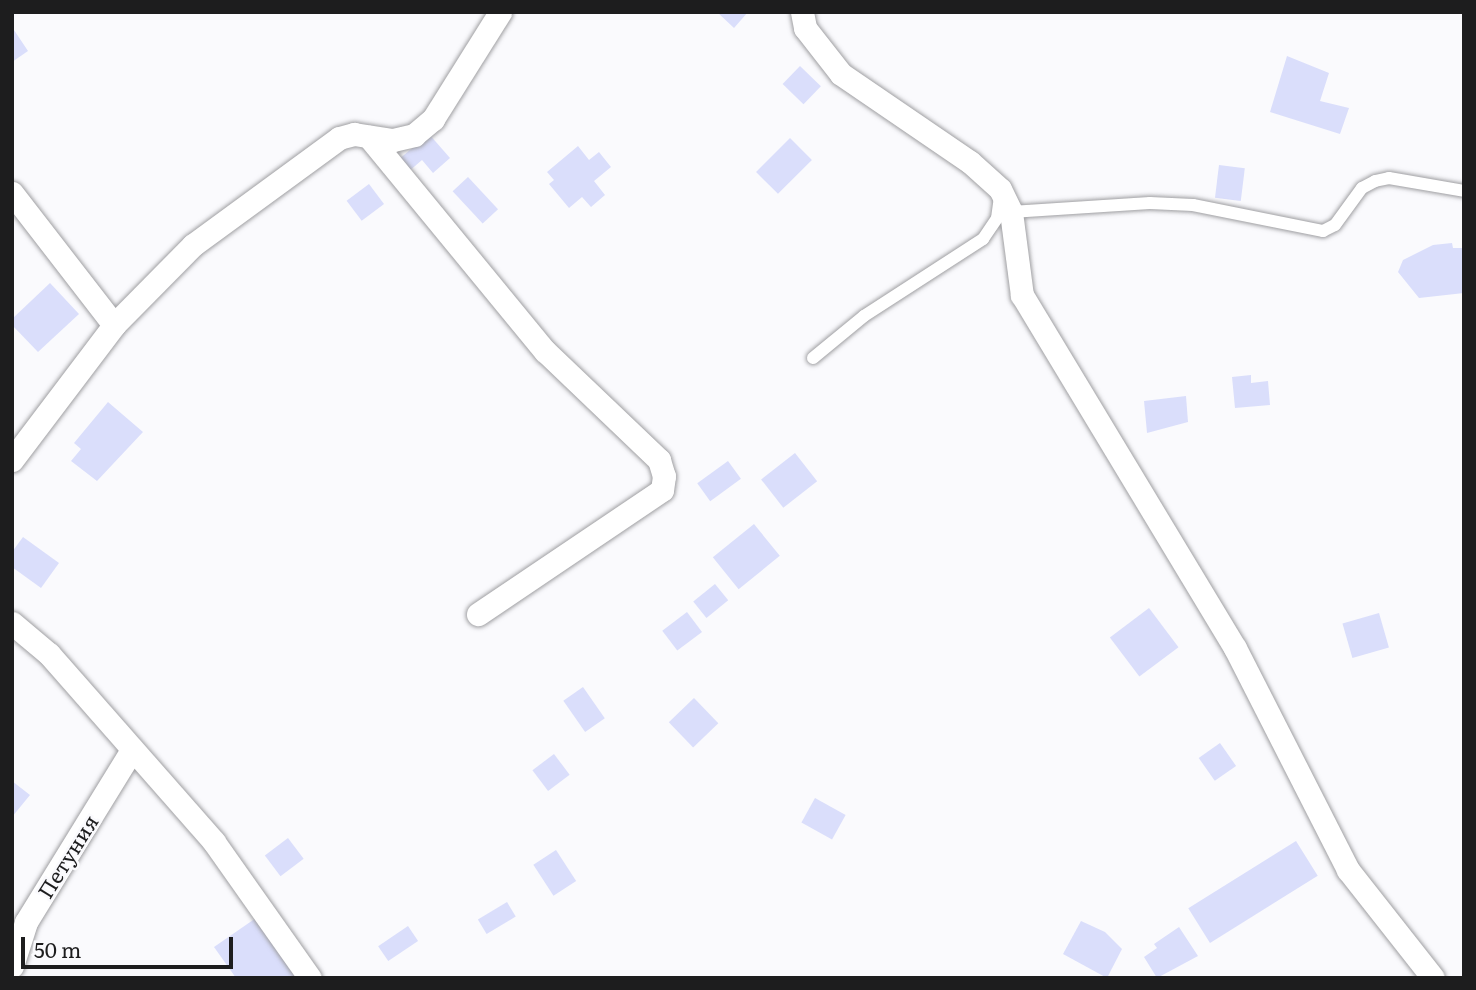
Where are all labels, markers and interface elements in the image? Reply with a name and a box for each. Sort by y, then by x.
street label: Петуния [31,810,103,902]
scale bar [24,923,236,967]
text: 50 m [34,933,81,964]

